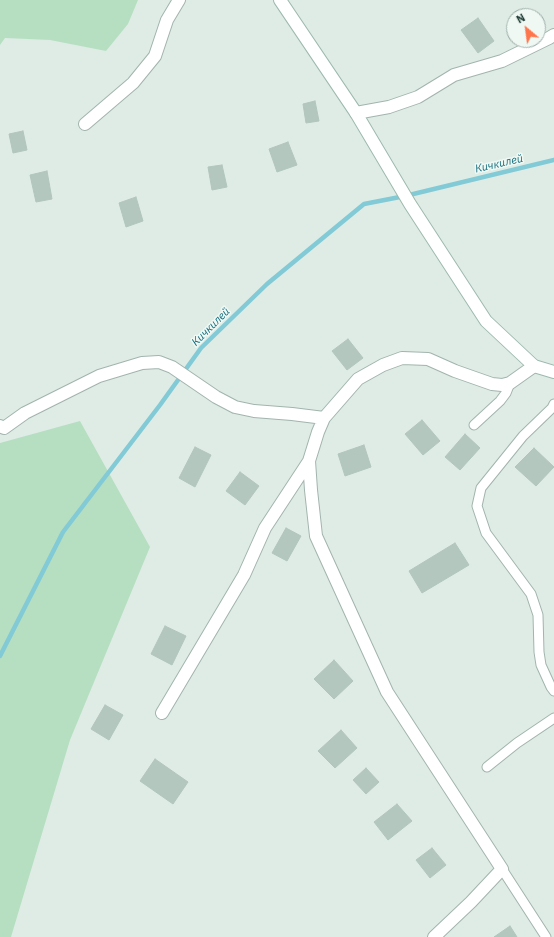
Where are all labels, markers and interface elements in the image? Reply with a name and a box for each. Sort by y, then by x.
north arrow [506,8,546,48]
text: N [514,10,528,26]
water label: Кичкилей [474,152,524,176]
water label: Кичкилей [189,305,233,349]

